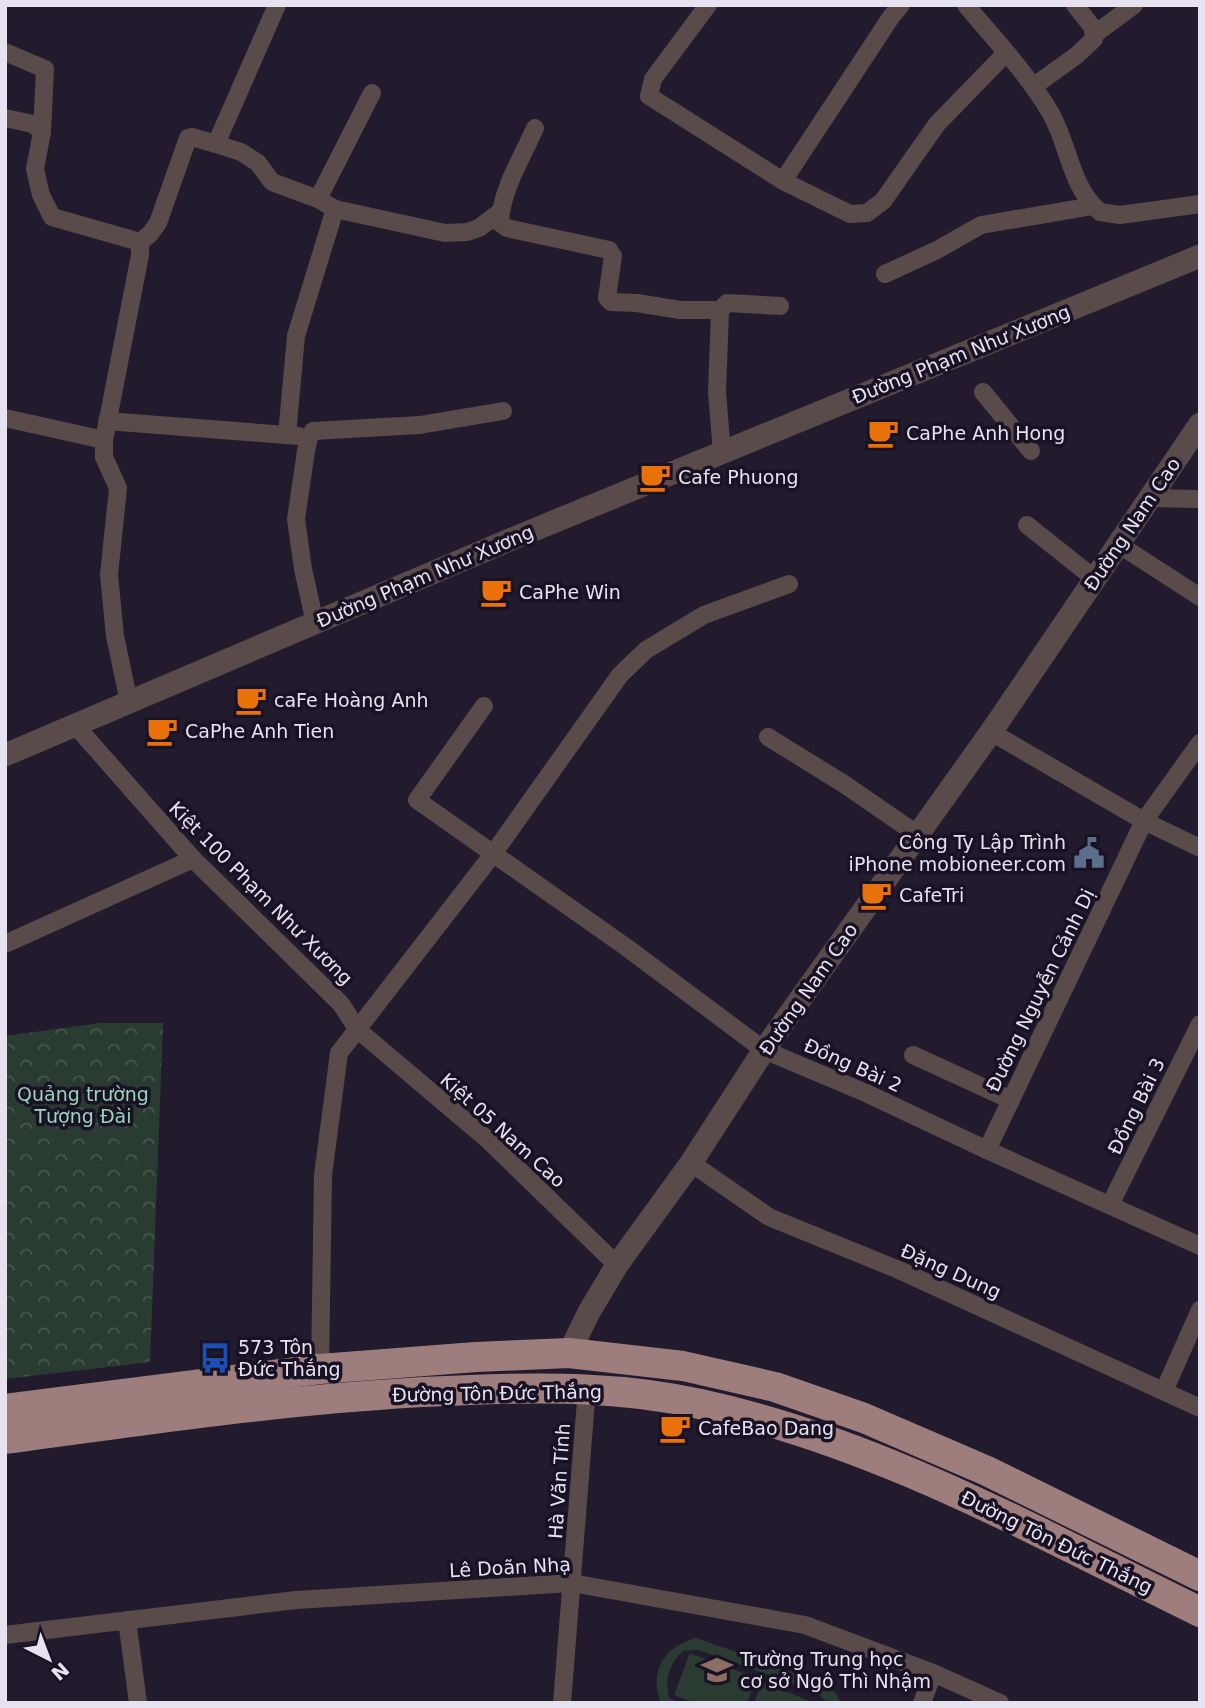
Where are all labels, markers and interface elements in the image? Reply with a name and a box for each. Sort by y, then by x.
street label: Đường Phạm Như Xương [849,300,1073,408]
cafe icon: CaPhe Anh Hong [866,416,900,450]
place label: CaPhe Anh Hong [906,422,1065,444]
street label: Đường Nam Cao [1079,453,1185,595]
cafe icon: Cafe Phuong [638,460,672,494]
place label: Cafe Phuong [678,466,799,488]
street label: Đường Phạm Như Xương [313,520,537,632]
cafe icon: CaPhe Win [479,575,513,609]
place label: CaPhe Win [519,581,621,603]
cafe icon: caFe Hoàng Anh [234,683,268,717]
place label: caFe Hoàng Anh [274,689,429,711]
cafe icon: CaPhe Anh Tien [145,714,179,748]
place label: CaPhe Anh Tien [185,720,334,742]
street label: Kiệt 100 Phạm Như Xương [165,797,357,989]
place label: Công Ty Lập Trình iPhone mobioneer.com [849,831,1066,875]
public building icon: Công Ty Lập Trình iPhone mobioneer.com [1072,836,1106,870]
cafe icon: CafeTri [859,878,893,912]
place label: CafeTri [899,884,964,906]
street label: Đường Nguyễn Cảnh Dị [981,885,1099,1095]
street label: Đường Nam Cao [754,919,862,1059]
street label: Đồng Bài 2 [801,1034,905,1096]
street label: Đồng Bài 3 [1103,1054,1169,1158]
street label: Kiệt 05 Nam Cao [436,1068,570,1192]
park label: Quảng trường Tượng Đài [17,1083,149,1127]
street label: Đặng Dung [898,1239,1004,1303]
place label: 573 Tôn Đức Thắng [238,1336,341,1380]
bus stop icon: 573 Tôn Đức Thắng [198,1341,232,1375]
street label: Đường Tôn Đức Thắng [392,1380,602,1406]
cafe icon: CafeBao Dang [658,1411,692,1445]
place label: CafeBao Dang [698,1417,834,1439]
street label: Hà Văn Tính [544,1423,574,1539]
street label: Đường Tôn Đức Thắng [958,1486,1156,1598]
street label: Lê Doãn Nhạ [449,1553,571,1581]
north arrow [14,1624,84,1694]
place label: Trường Trung học cơ sở Ngô Thì Nhậm [739,1648,931,1692]
school or university icon: Trường Trung học cơ sở Ngô Thì Nhậm [700,1653,734,1687]
text: N [47,1658,74,1685]

